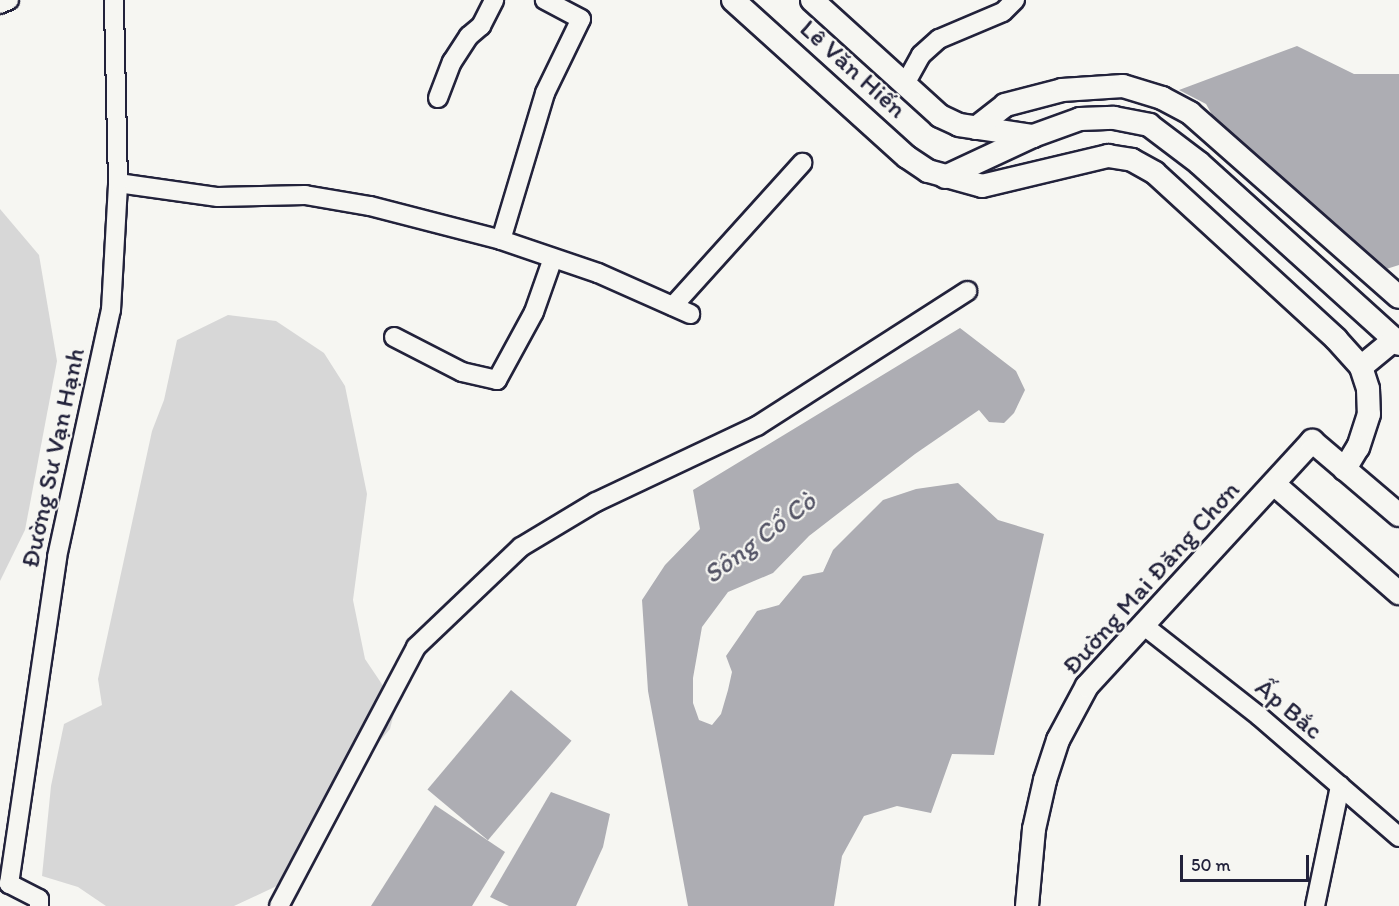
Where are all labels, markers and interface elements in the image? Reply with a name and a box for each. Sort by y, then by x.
street label: Lê Văn Hiến [794,13,912,125]
street label: Đường Sư Vạn Hạnh [14,345,92,571]
street label: Đường Mai Đăng Chơn [1056,475,1246,681]
water label: Sông Cổ Cò [696,484,822,590]
street label: Ấp Bắc [1249,672,1329,746]
scale bar [1183,843,1312,881]
text: 50 m [1191,854,1231,876]

